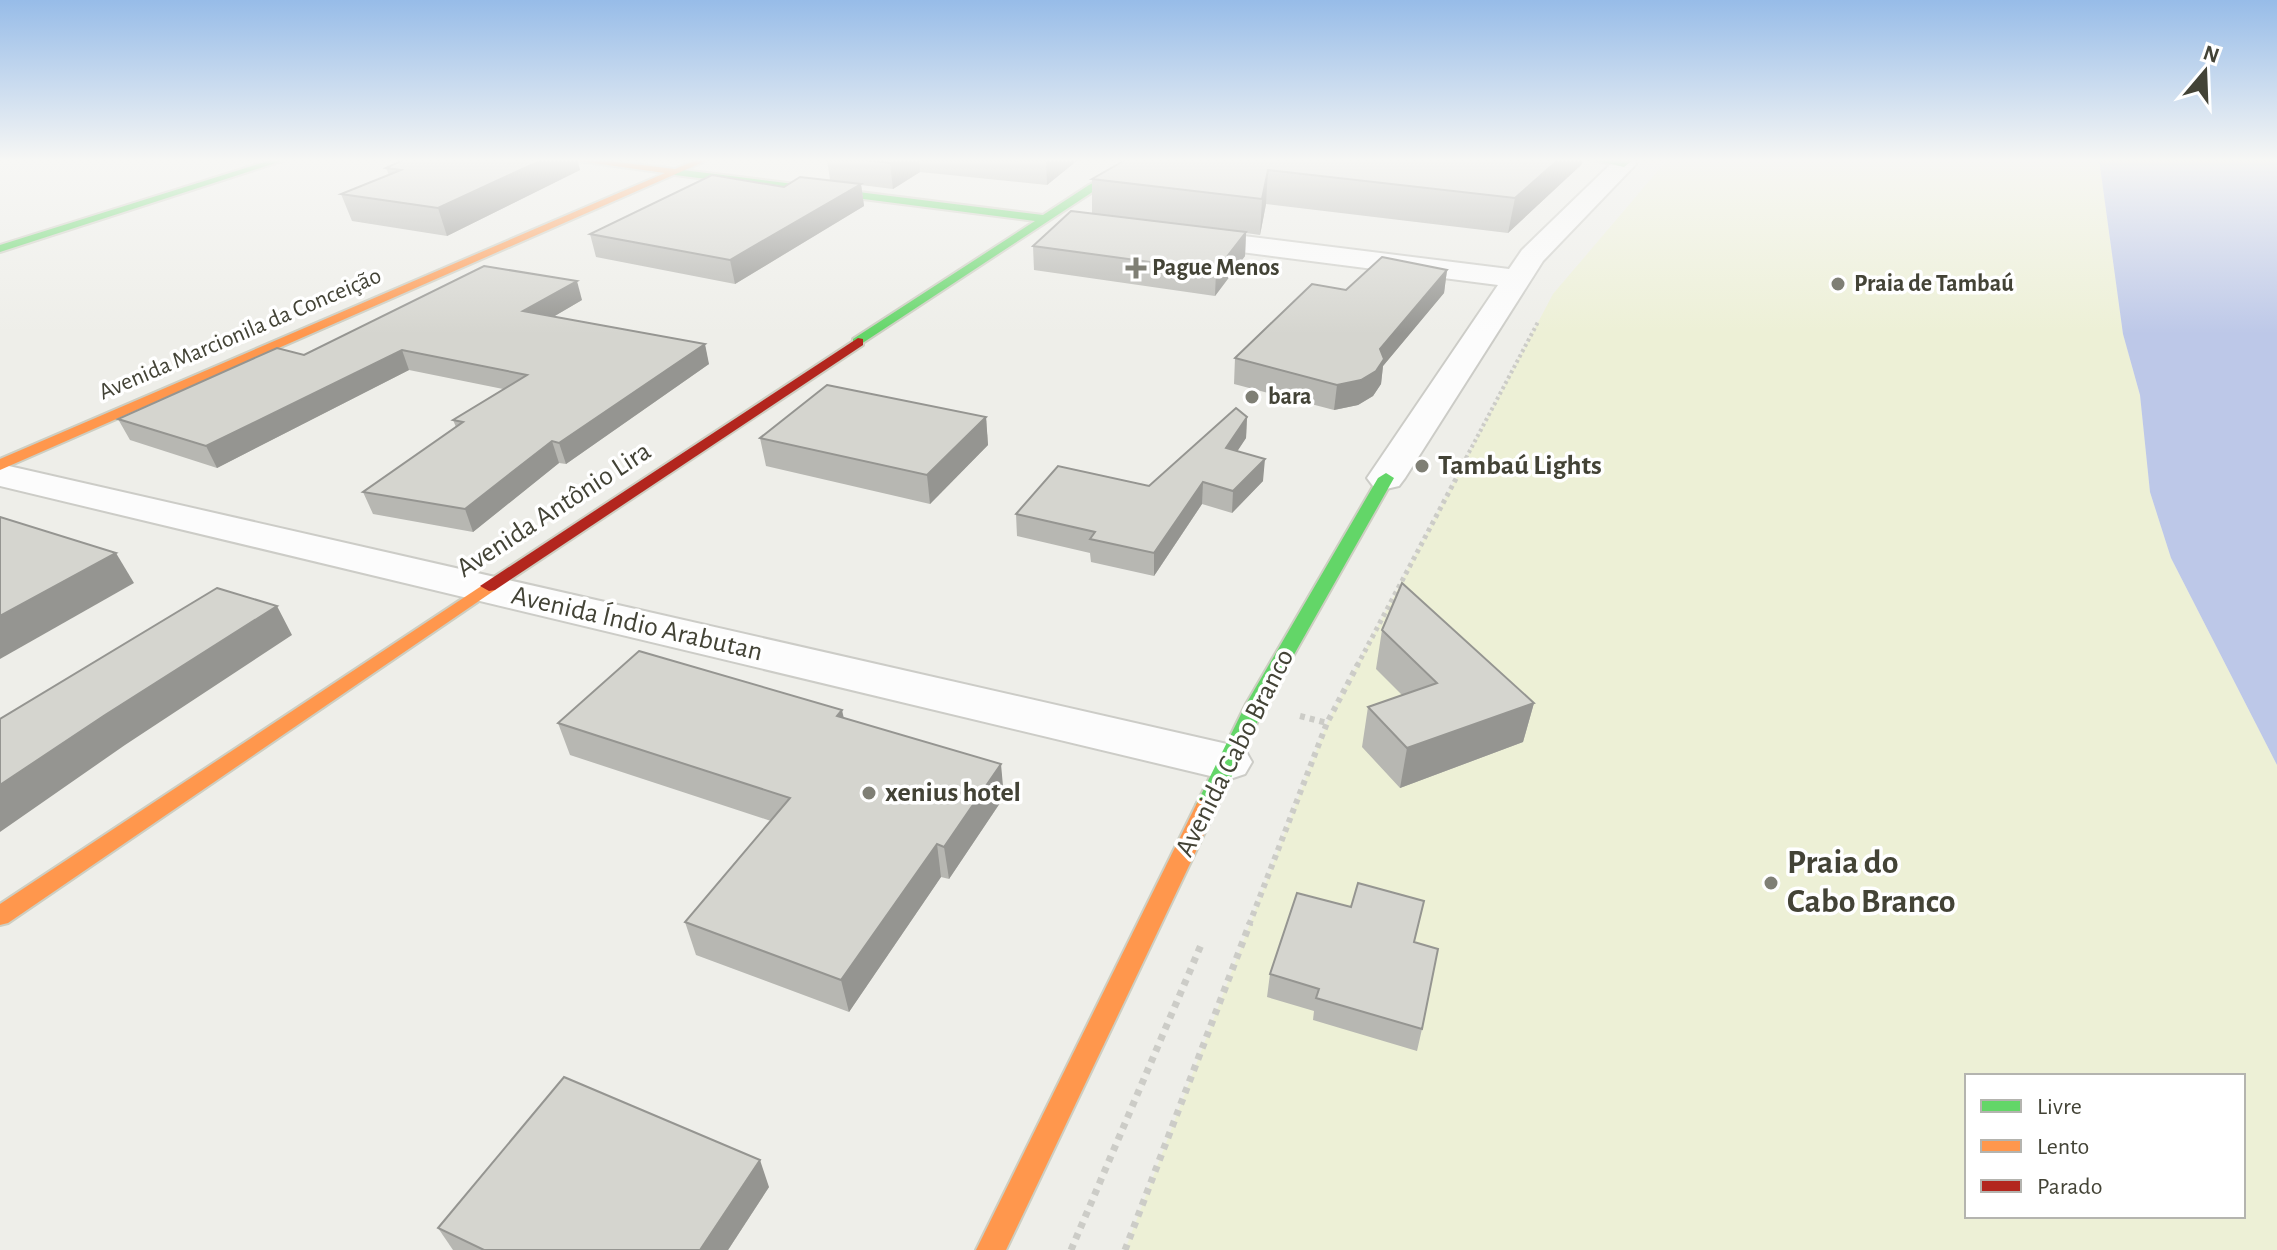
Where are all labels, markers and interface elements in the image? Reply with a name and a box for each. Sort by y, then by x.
north arrow [2165,32,2245,112]
text: N [2200,41,2222,67]
place label: Pague Menos [1152,256,1280,280]
marker: Pague Menos [1127,259,1145,277]
street label: Avenida Marcionila da Conceição [95,263,385,405]
place label: Praia de Tambaú [1854,272,2014,296]
marker: Praia de Tambaú [1829,275,1847,293]
place label: bara [1268,385,1312,409]
marker: bara [1243,388,1261,406]
street label: Avenida Antônio Lira [452,437,656,583]
place label: Tambaú Lights [1438,452,1602,480]
marker: Tambaú Lights [1413,457,1431,475]
street label: Avenida Índio Arabutan [509,579,766,667]
street label: Avenida Cabo Branco [1171,645,1299,861]
place label: xenius hotel [885,779,1021,807]
marker: xenius hotel [860,784,878,802]
place label: Praia do Cabo Branco [1787,846,1956,919]
marker: Praia do Cabo Branco [1762,874,1780,892]
legend [1965,1074,2245,1218]
text: Livre [2037,1095,2082,1119]
text: Lento [2037,1135,2089,1159]
text: Parado [2037,1175,2103,1199]

